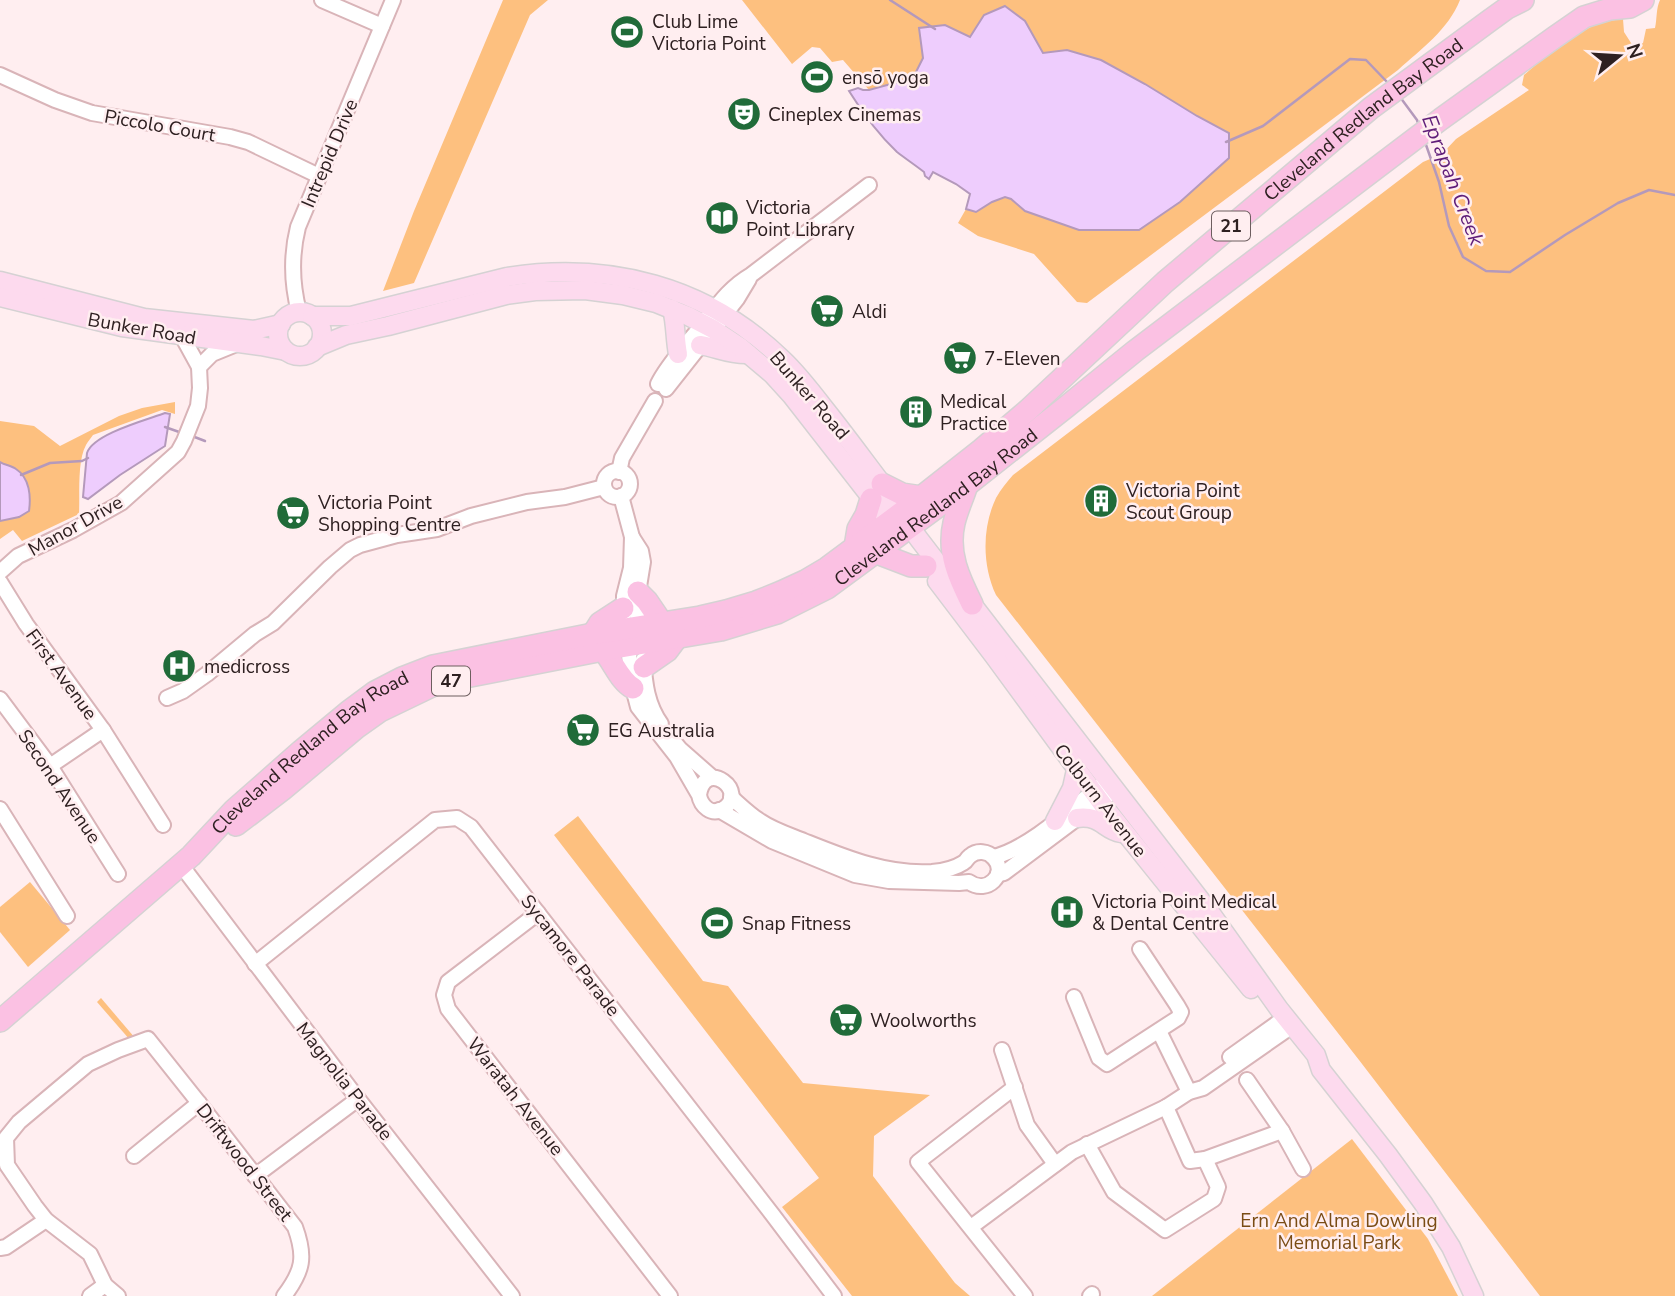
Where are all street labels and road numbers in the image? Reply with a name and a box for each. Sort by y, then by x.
street label: Cleveland Redland Bay Road [1258,32,1469,207]
street label: Intrepid Drive [295,95,364,212]
street label: Piccolo Court [102,103,218,149]
road number: 21 [1212,211,1250,240]
street label: Bunker Road [86,307,198,351]
street label: Bunker Road [763,346,855,446]
street label: Cleveland Redland Bay Road [829,422,1043,593]
street label: Manor Drive [24,489,127,563]
street label: First Avenue [19,624,103,725]
street label: Cleveland Redland Bay Road [206,665,413,840]
road number: 47 [432,666,470,696]
street label: Second Avenue [11,724,107,849]
street label: Colburn Avenue [1048,739,1153,863]
street label: Sycamore Parade [514,889,626,1022]
street label: Magnolia Parade [290,1017,399,1146]
street label: Waratah Avenue [461,1032,570,1161]
street label: Driftwood Street [190,1098,299,1227]

